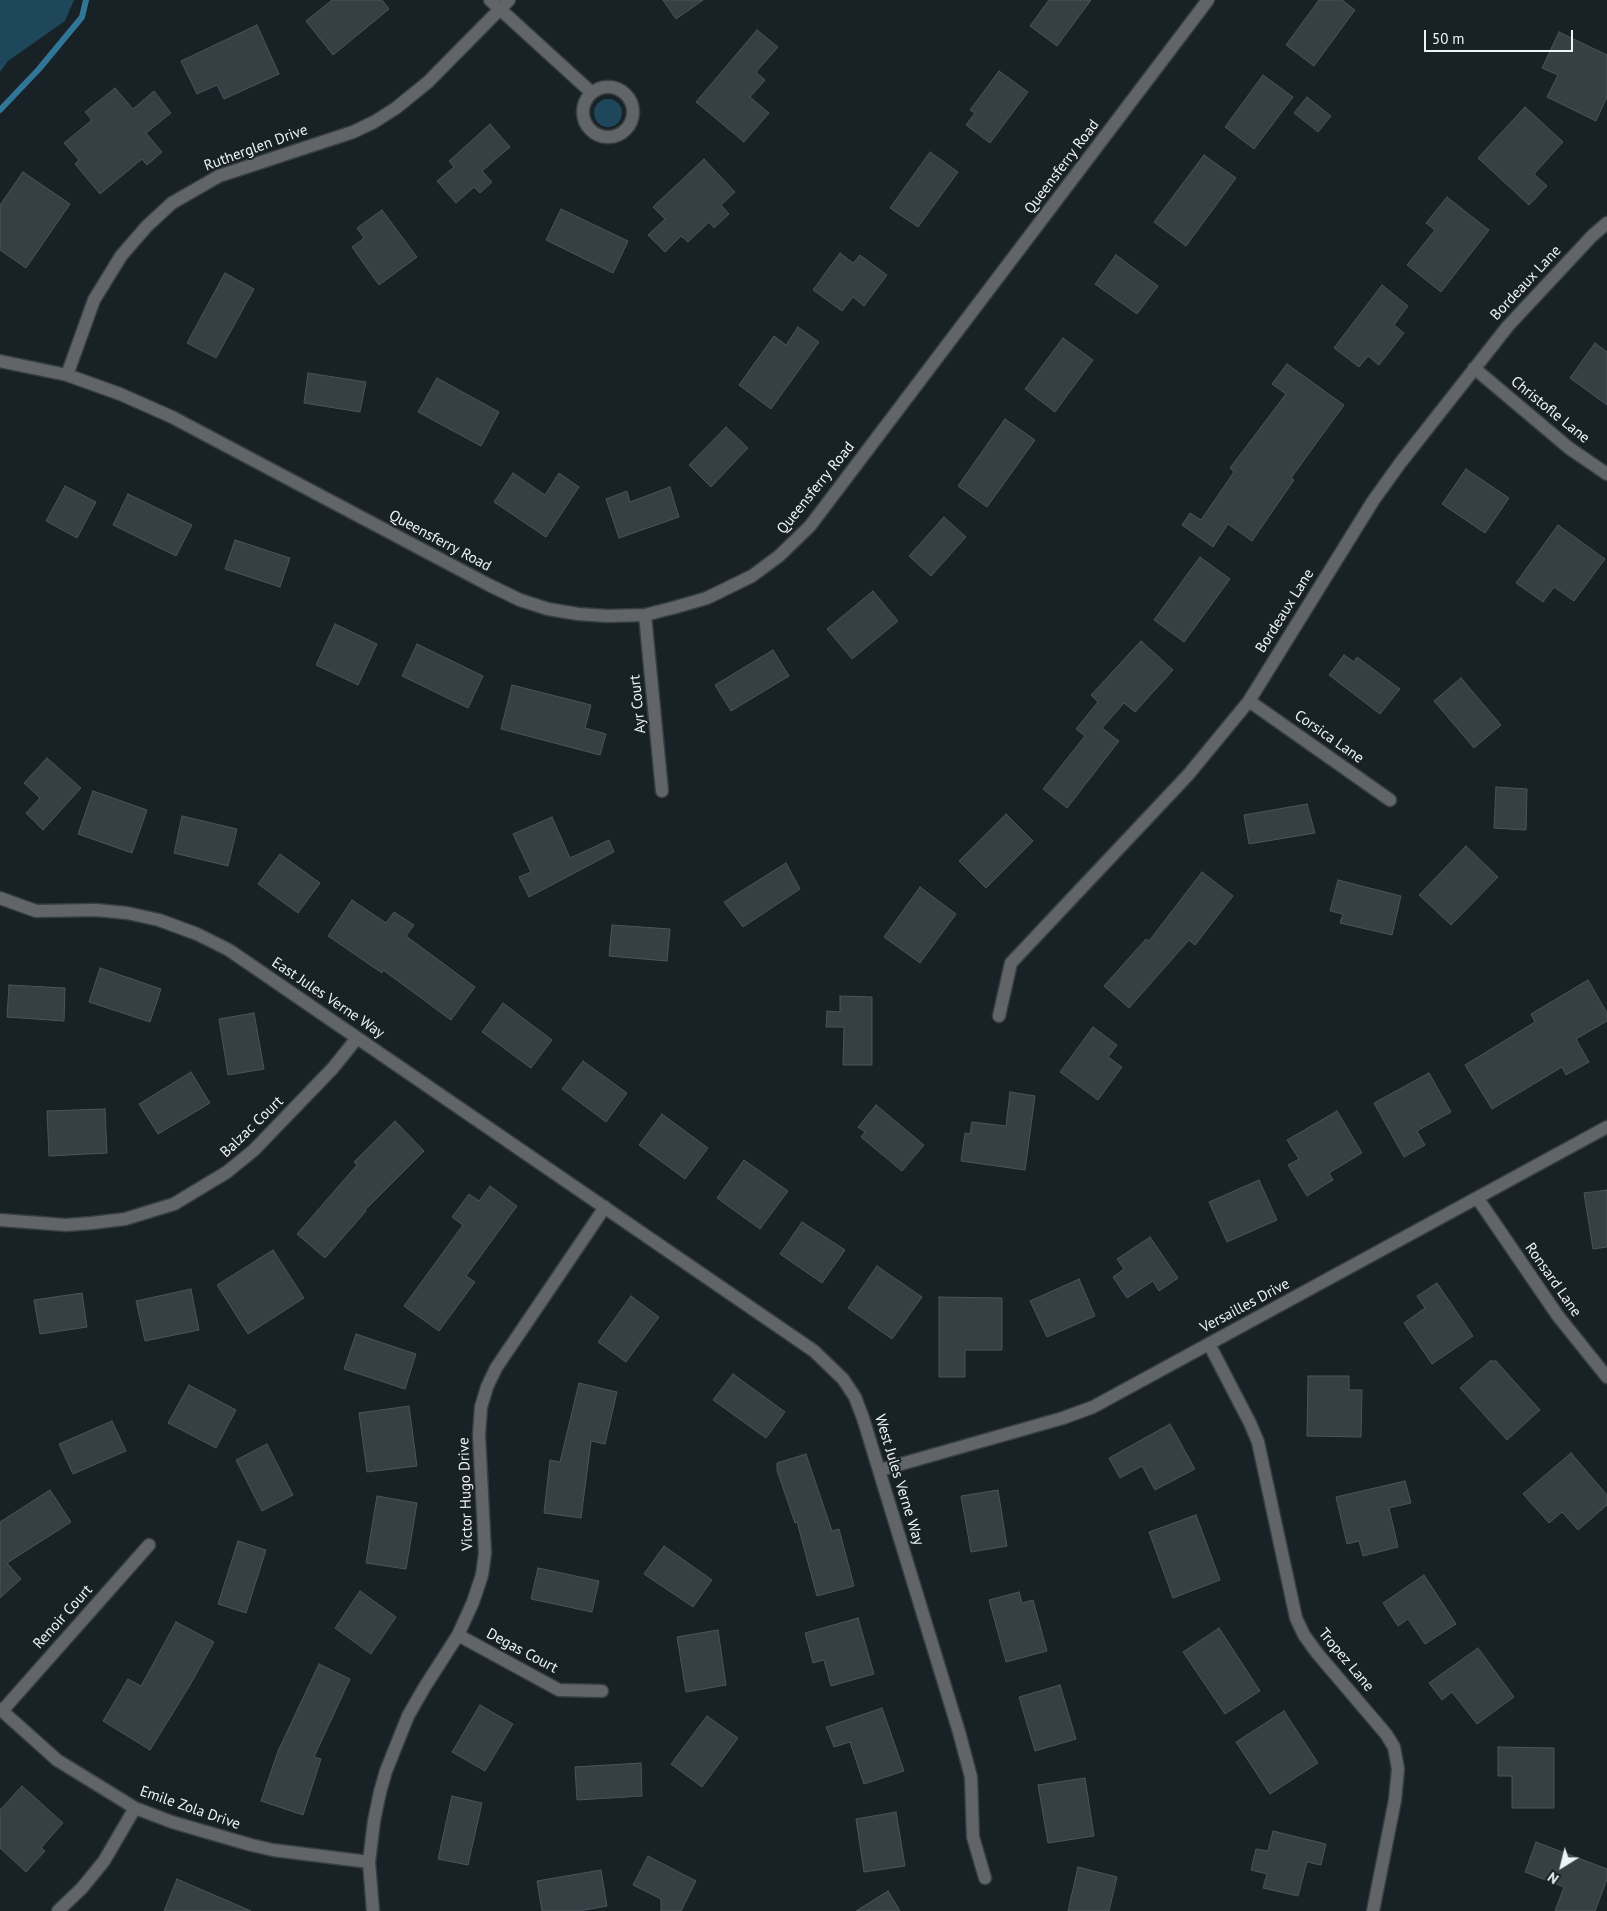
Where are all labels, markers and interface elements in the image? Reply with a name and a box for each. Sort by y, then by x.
scale bar [1427,20,1576,52]
text: 50 m [1432,29,1465,48]
street label: Queensferry Road [1021,116,1103,218]
street label: Rutherglen Drive [202,121,310,175]
street label: Bordeaux Lane [1487,242,1565,324]
street label: Christofle Lane [1507,373,1593,447]
street label: Queensferry Road [773,438,859,538]
street label: Queensferry Road [386,506,494,576]
street label: Bordeaux Lane [1252,566,1318,656]
street label: Ayr Court [626,674,650,734]
street label: Corsica Lane [1291,707,1367,767]
street label: East Jules Verne Way [268,954,388,1042]
street label: Balzac Court [217,1093,287,1161]
street label: Ronsard Lane [1521,1240,1585,1320]
street label: Versailles Drive [1197,1275,1293,1337]
street label: West Jules Verne Way [871,1412,927,1548]
street label: Victor Hugo Drive [455,1437,477,1551]
street label: Renoir Court [30,1581,96,1653]
street label: Degas Court [483,1625,561,1677]
street label: Tropez Lane [1314,1625,1378,1695]
street label: Emile Zola Drive [137,1782,243,1834]
north arrow [1537,1841,1587,1891]
text: N [1544,1868,1562,1888]

